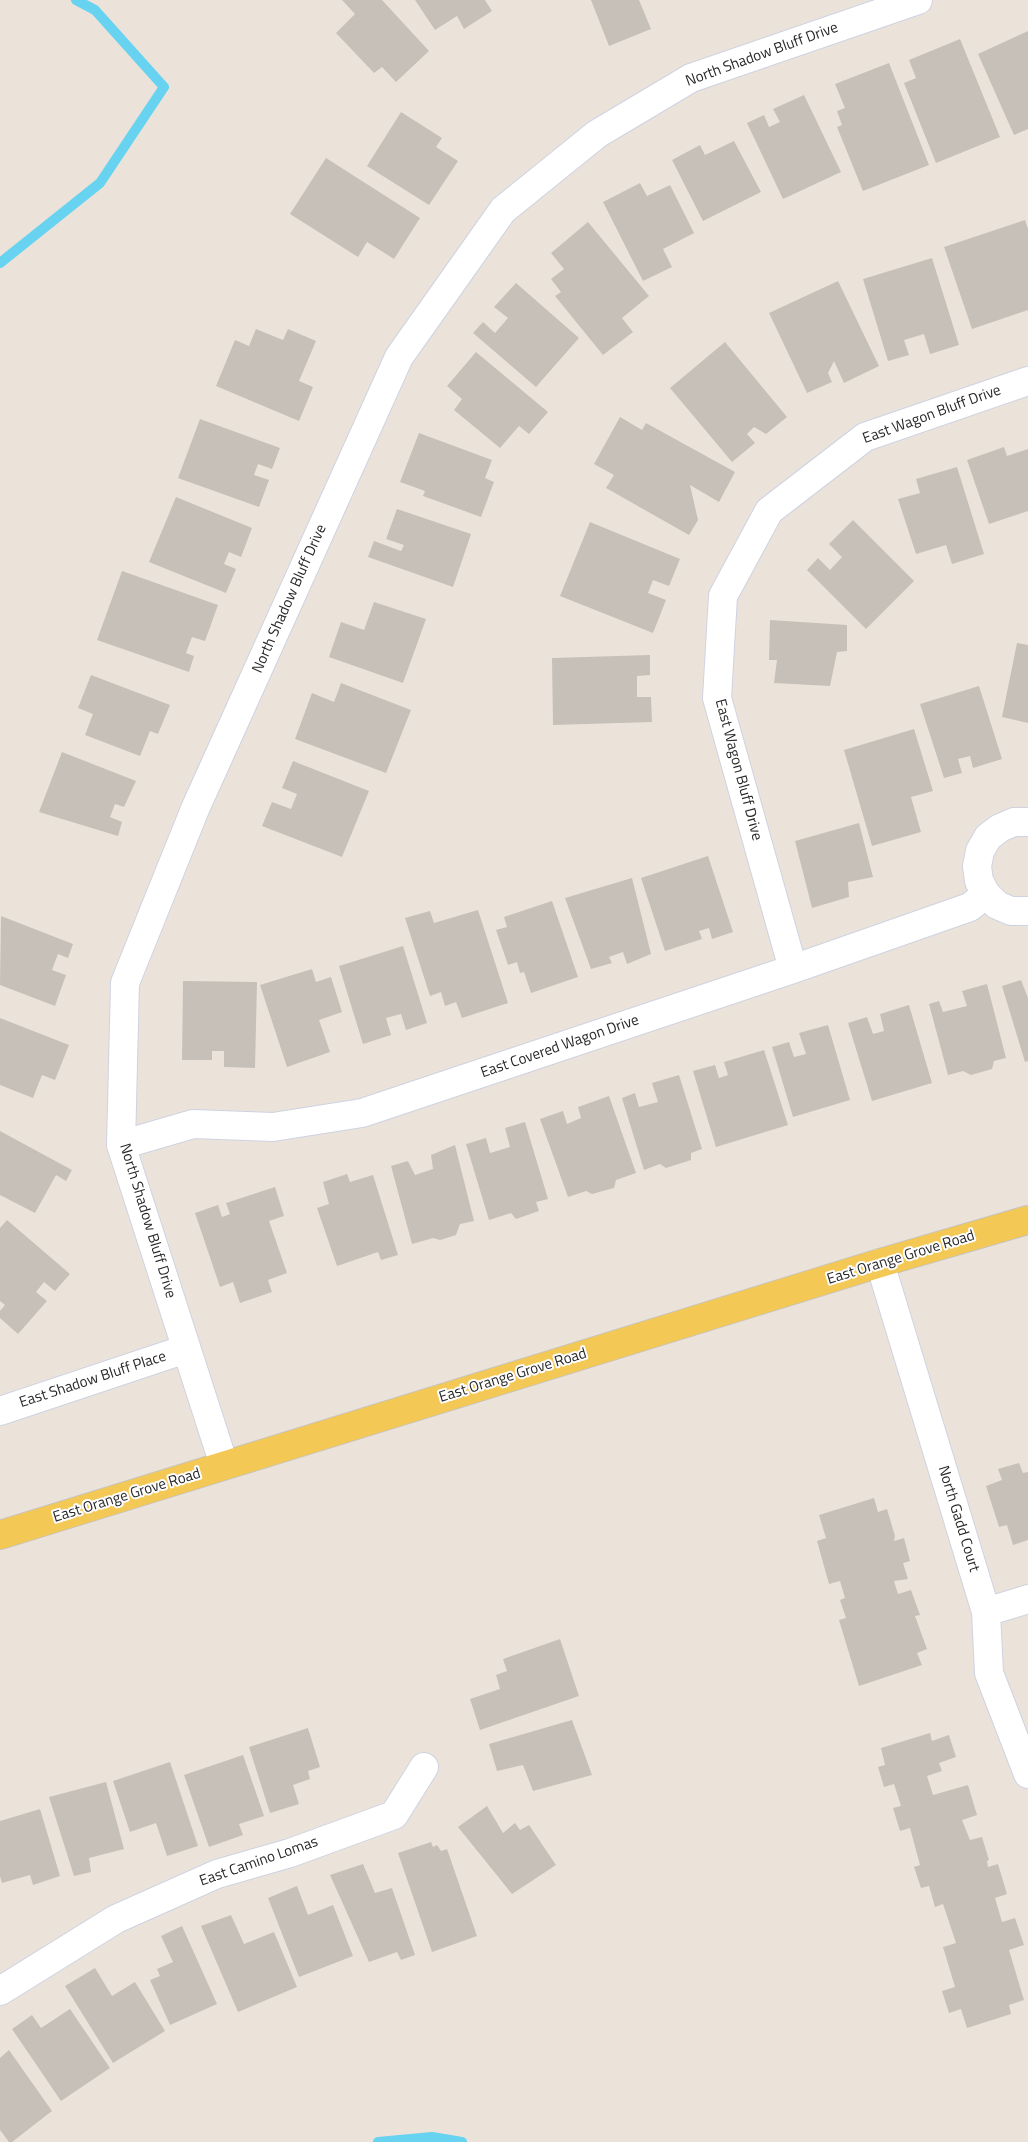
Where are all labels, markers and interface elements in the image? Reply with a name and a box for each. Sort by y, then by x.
street label: North Shadow Bluff Drive [683,19,841,91]
street label: East Wagon Bluff Drive [861,382,1003,448]
street label: North Shadow Bluff Drive [249,522,331,676]
street label: East Wagon Bluff Drive [710,697,766,843]
street label: East Covered Wagon Drive [479,1011,641,1083]
street label: North Shadow Bluff Drive [115,1142,179,1300]
street label: East Orange Grove Road [825,1227,977,1289]
street label: East Orange Grove Road [437,1345,589,1407]
street label: East Shadow Bluff Place [17,1348,169,1412]
street label: North Gadd Court [933,1464,983,1574]
street label: East Orange Grove Road [51,1465,203,1527]
street label: East Camino Lomas [197,1833,321,1891]

